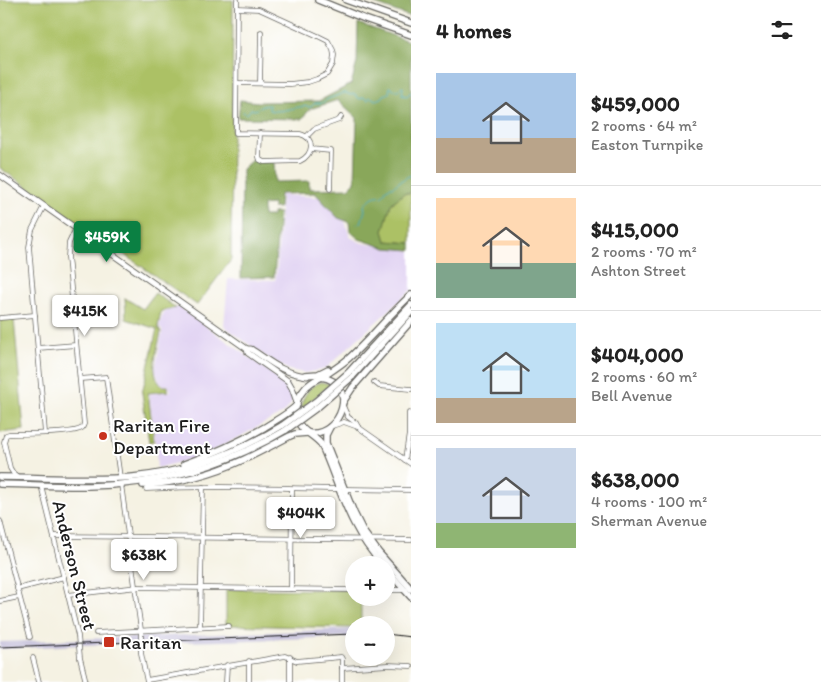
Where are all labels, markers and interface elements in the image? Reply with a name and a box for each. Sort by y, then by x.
icon: filters [768,16,796,44]
text: 4 homes [436,18,512,43]
text: $459,000 [591,91,680,116]
icon: home [476,93,536,153]
text: 2 rooms · 64 m² [591,116,697,135]
text: Easton Turnpike [591,135,703,154]
text: $415,000 [591,217,679,242]
icon: home [476,218,536,278]
pin: $459K [72,220,142,263]
text: $459K [85,227,129,246]
text: 2 rooms · 70 m² [591,242,697,261]
text: Ashton Street [591,261,686,280]
pin: $415K [50,294,120,337]
text: $415K [63,301,107,320]
text: $404,000 [591,342,684,367]
icon: home [476,343,536,403]
text: 2 rooms · 60 m² [591,367,697,386]
text: Bell Avenue [591,386,672,405]
place label: Raritan Fire Department [113,414,211,459]
marker: Raritan Fire Department [97,430,109,442]
text: $638,000 [591,467,680,492]
icon: home [476,468,536,528]
text: 4 rooms · 100 m² [591,492,707,511]
pin: $404K [266,496,336,539]
street label: Anderson Street [47,498,102,632]
text: $404K [277,503,325,522]
text: Sherman Avenue [591,511,707,530]
pin: $638K [109,538,179,581]
text: $638K [122,545,166,564]
map controls [345,556,395,666]
button: + [345,556,395,606]
button: − [345,616,395,666]
place label: Raritan [120,631,182,654]
marker: Raritan [102,635,116,649]

